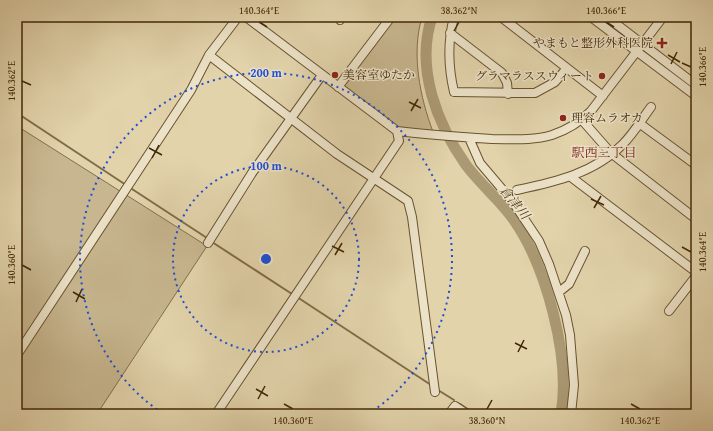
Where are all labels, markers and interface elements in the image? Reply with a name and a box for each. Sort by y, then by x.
text: 140.364°E [239,3,279,18]
text: 38.362°N [441,3,478,18]
text: 140.366°E [586,3,626,18]
place label: やまもと整形外科医院 [533,34,653,51]
marker: やまもと整形外科医院 [656,37,668,49]
text: 140.366°E [695,47,710,87]
text: 140.362°E [4,61,19,101]
text: 200 m [250,64,283,81]
place label: 美容室ゆたか [343,66,415,83]
place label: グラマラススウィート [475,67,594,84]
marker: 美容室ゆたか [330,70,340,80]
marker: グラマラススウィート [597,71,607,81]
place label: 理容ムラオカ [571,109,643,126]
marker: 理容ムラオカ [558,113,568,123]
district label: 駅西三丁目 [571,143,637,162]
text: 100 m [250,157,283,174]
water label: 倉津川 [495,181,536,225]
text: 140.364°E [695,232,710,272]
text: 140.360°E [4,245,19,285]
centre of rings [259,252,273,266]
text: 140.360°E [273,413,313,428]
text: 38.360°N [469,413,506,428]
text: 140.362°E [620,413,660,428]

